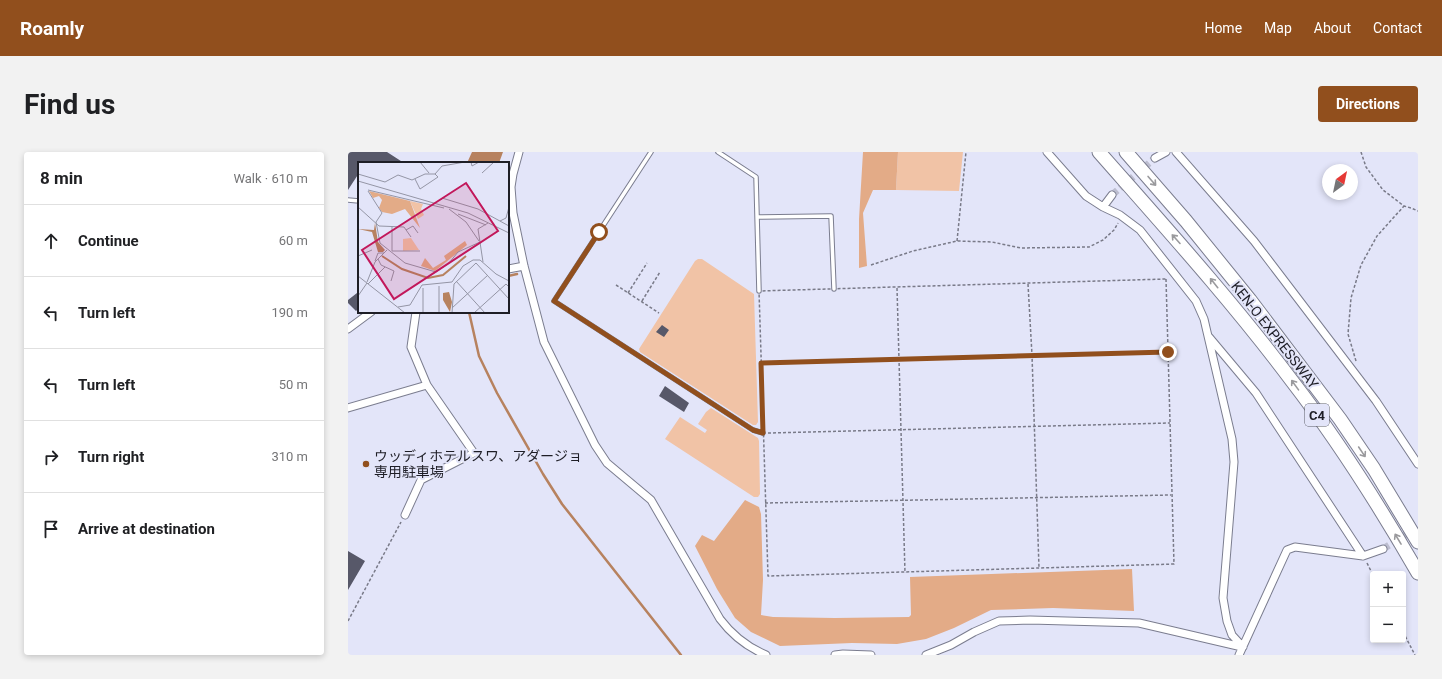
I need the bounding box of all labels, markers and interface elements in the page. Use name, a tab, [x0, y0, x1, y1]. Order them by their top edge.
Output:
text: Roamly	[20, 17, 84, 40]
text: Home	[1204, 20, 1242, 36]
text: Map	[1264, 20, 1292, 36]
text: About	[1314, 20, 1351, 36]
text: Contact	[1373, 20, 1422, 36]
button: Directions	[1318, 86, 1418, 122]
text: Find us	[24, 88, 115, 121]
inset map	[358, 162, 509, 313]
north arrow	[1322, 164, 1358, 200]
text: 8 min	[40, 168, 83, 188]
text: Walk · 610 m	[233, 171, 308, 186]
one-way arrow	[1147, 176, 1156, 187]
route start	[590, 223, 608, 241]
icon: ahead	[40, 230, 62, 252]
text: Continue	[78, 232, 139, 250]
text: 60 m	[279, 233, 308, 248]
one-way arrow	[1171, 233, 1180, 244]
one-way arrow	[1210, 278, 1219, 289]
street label: KEN-O EXPRESSWAY	[1228, 278, 1322, 392]
icon: left	[40, 302, 62, 324]
text: Turn left	[78, 304, 135, 322]
text: 190 m	[271, 305, 308, 320]
route end	[1159, 343, 1177, 361]
icon: left	[40, 374, 62, 396]
text: Turn left	[78, 376, 135, 394]
text: 50 m	[279, 377, 308, 392]
one-way arrow	[1291, 379, 1299, 390]
road number: C4	[1305, 404, 1329, 426]
icon: right	[40, 446, 62, 468]
one-way arrow	[1358, 446, 1366, 457]
text: Turn right	[78, 448, 144, 466]
place label: ウッディホテルスワ、アダージョ 専用駐車場	[374, 448, 582, 480]
text: 310 m	[271, 449, 308, 464]
marker: ウッディホテルスワ、アダージョ 専用駐車場	[361, 459, 371, 469]
icon: arrive	[40, 518, 62, 540]
text: Arrive at destination	[78, 520, 215, 538]
one-way arrow	[1394, 533, 1402, 545]
map controls	[1370, 571, 1406, 643]
button: +	[1370, 571, 1406, 607]
button: −	[1370, 607, 1406, 643]

